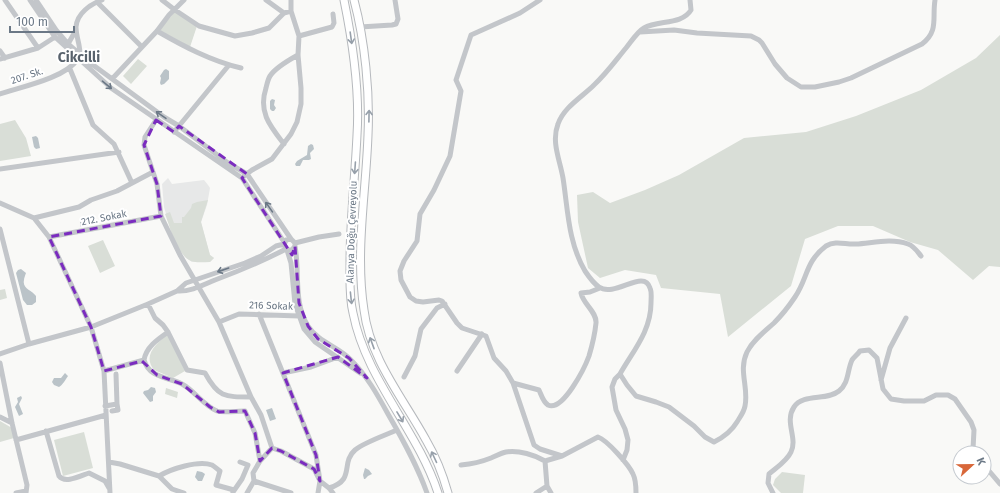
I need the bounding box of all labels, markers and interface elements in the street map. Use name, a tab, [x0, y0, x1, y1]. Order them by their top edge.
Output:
scale bar	[10, 8, 74, 34]
text: 100 m	[16, 15, 48, 29]
one-way arrow	[347, 31, 355, 44]
district label: Cikcilli	[58, 49, 100, 66]
street label: 207. Sk.	[10, 65, 44, 87]
one-way arrow	[102, 81, 113, 90]
one-way arrow	[365, 110, 373, 123]
one-way arrow	[156, 111, 167, 119]
one-way arrow	[351, 161, 358, 174]
street label: Alanya Doğu Çevreyolu	[344, 180, 360, 284]
one-way arrow	[265, 202, 273, 213]
street label: 212. Sokak	[80, 208, 129, 228]
one-way arrow	[216, 267, 229, 274]
one-way arrow	[347, 291, 354, 304]
street label: 216 Sokak	[249, 299, 294, 313]
one-way arrow	[367, 337, 375, 349]
one-way arrow	[396, 411, 404, 422]
north arrow	[952, 445, 992, 485]
one-way arrow	[430, 451, 438, 463]
text: K	[973, 456, 989, 468]

